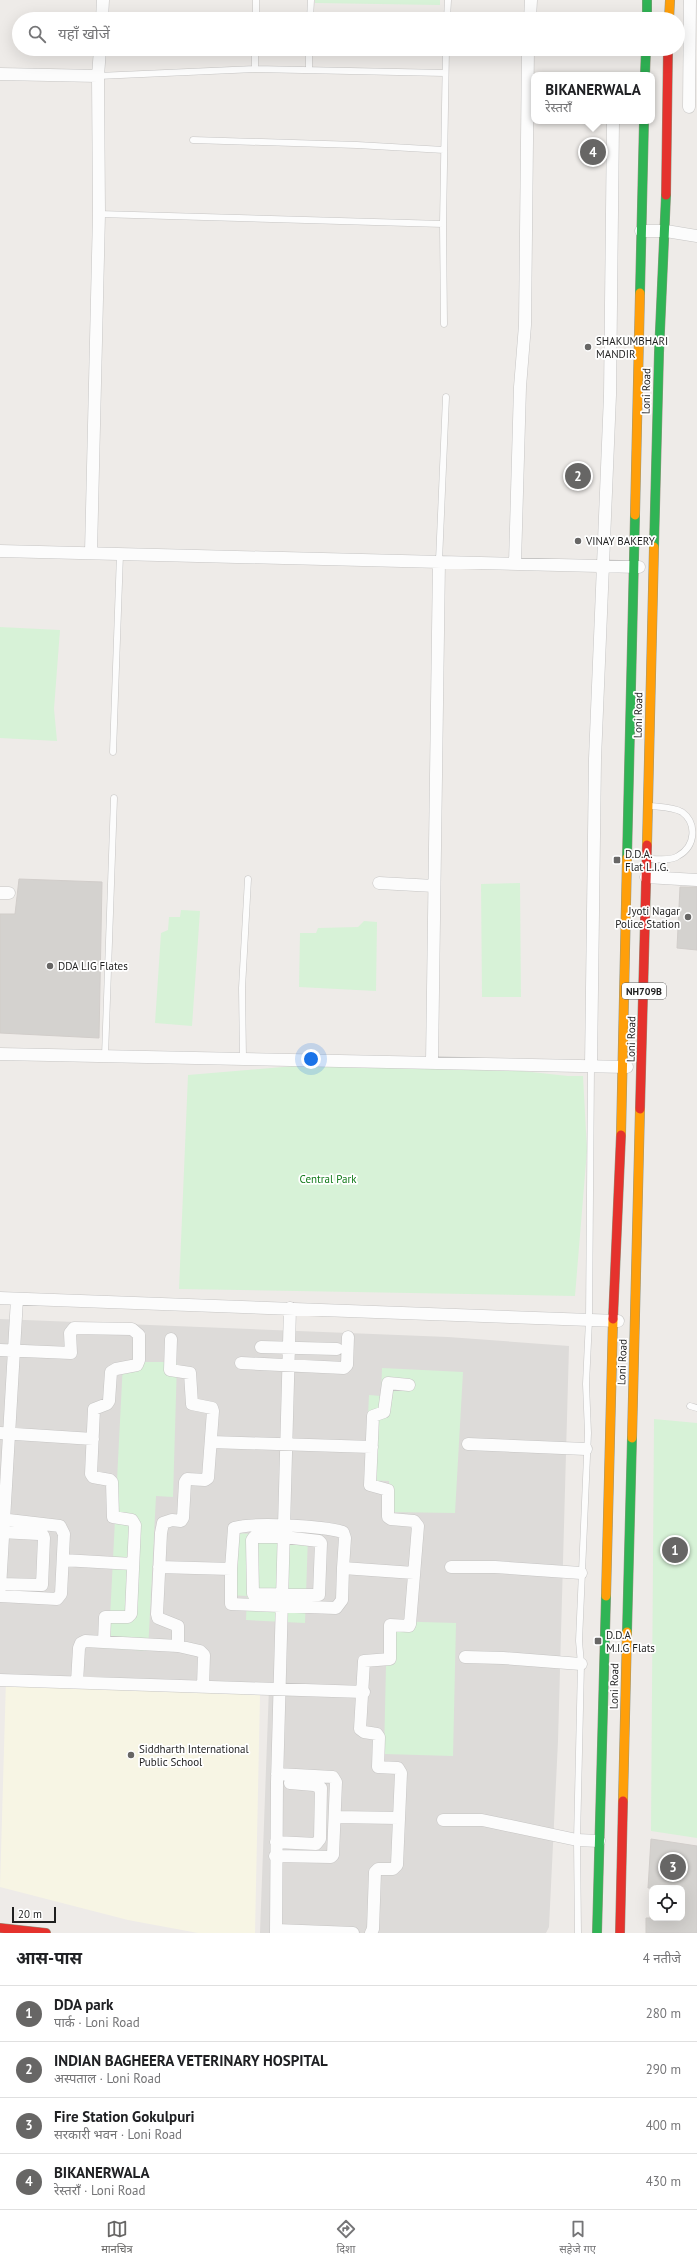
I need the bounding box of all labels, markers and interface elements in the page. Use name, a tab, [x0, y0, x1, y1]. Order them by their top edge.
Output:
search box	[12, 12, 685, 56]
icon: search	[26, 23, 48, 45]
text: यहाँ खोजें	[58, 24, 110, 43]
popup	[531, 72, 655, 124]
text: BIKANERWALA	[545, 80, 641, 99]
text: रेस्तराँ	[545, 99, 572, 116]
pin: 4	[580, 137, 606, 167]
place label: SHAKUMBHARI MANDIR	[596, 334, 668, 361]
marker: SHAKUMBHARI MANDIR	[583, 342, 593, 352]
street label: Loni Road	[639, 368, 653, 414]
pin: 2	[565, 461, 591, 491]
place label: VINAY BAKERY	[585, 534, 656, 548]
marker: VINAY BAKERY	[573, 536, 583, 546]
street label: Loni Road	[631, 692, 645, 738]
place label: D.D.A. Flat L.I.G.	[625, 847, 669, 874]
marker: D.D.A. Flat L.I.G.	[612, 855, 622, 865]
place label: Jyoti Nagar Police Station	[615, 904, 680, 931]
marker: Jyoti Nagar Police Station	[683, 912, 693, 922]
place label: DDA LIG Flates	[58, 959, 128, 973]
marker: DDA LIG Flates	[45, 961, 55, 971]
road number: NH709B	[622, 983, 666, 999]
street label: Loni Road	[624, 1016, 638, 1062]
your location	[301, 1049, 321, 1069]
park label: Central Park	[300, 1172, 357, 1186]
street label: Loni Road	[614, 1339, 630, 1385]
pin: 1	[662, 1535, 688, 1565]
place label: D.D.A M.I.G Flats	[606, 1628, 655, 1655]
marker: D.D.A M.I.G Flats	[593, 1636, 603, 1646]
street label: Loni Road	[607, 1663, 621, 1709]
place label: Siddharth International Public School	[139, 1742, 250, 1769]
marker: Siddharth International Public School	[126, 1750, 136, 1760]
pin: 3	[660, 1852, 686, 1882]
map controls	[649, 1885, 685, 1921]
button: locate	[649, 1885, 685, 1921]
scale bar	[12, 1905, 56, 1924]
text: 20 m	[18, 1907, 42, 1921]
text: आस-पास	[16, 1947, 82, 1969]
text: 4 नतीजे	[643, 1950, 681, 1967]
text: DDA park	[54, 1995, 113, 2014]
text: 1	[25, 2005, 33, 2022]
text: 280 m	[646, 2005, 681, 2022]
text: पार्क · Loni Road	[54, 2014, 140, 2031]
text: INDIAN BAGHEERA VETERINARY HOSPITAL	[54, 2051, 328, 2070]
text: 2	[25, 2061, 33, 2078]
text: 290 m	[646, 2061, 681, 2078]
text: अस्पताल · Loni Road	[54, 2070, 161, 2087]
text: Fire Station Gokulpuri	[54, 2107, 195, 2126]
text: 3	[25, 2117, 33, 2134]
text: 400 m	[646, 2117, 681, 2134]
text: सरकारी भवन · Loni Road	[54, 2126, 182, 2143]
text: BIKANERWALA	[54, 2163, 150, 2182]
text: 4	[25, 2173, 33, 2190]
text: 430 m	[646, 2173, 681, 2190]
text: रेस्तराँ · Loni Road	[54, 2182, 145, 2199]
tab: मानचित्र	[101, 2218, 133, 2257]
tab: दिशा	[335, 2218, 357, 2257]
tab: सहेजे गए	[559, 2218, 596, 2257]

